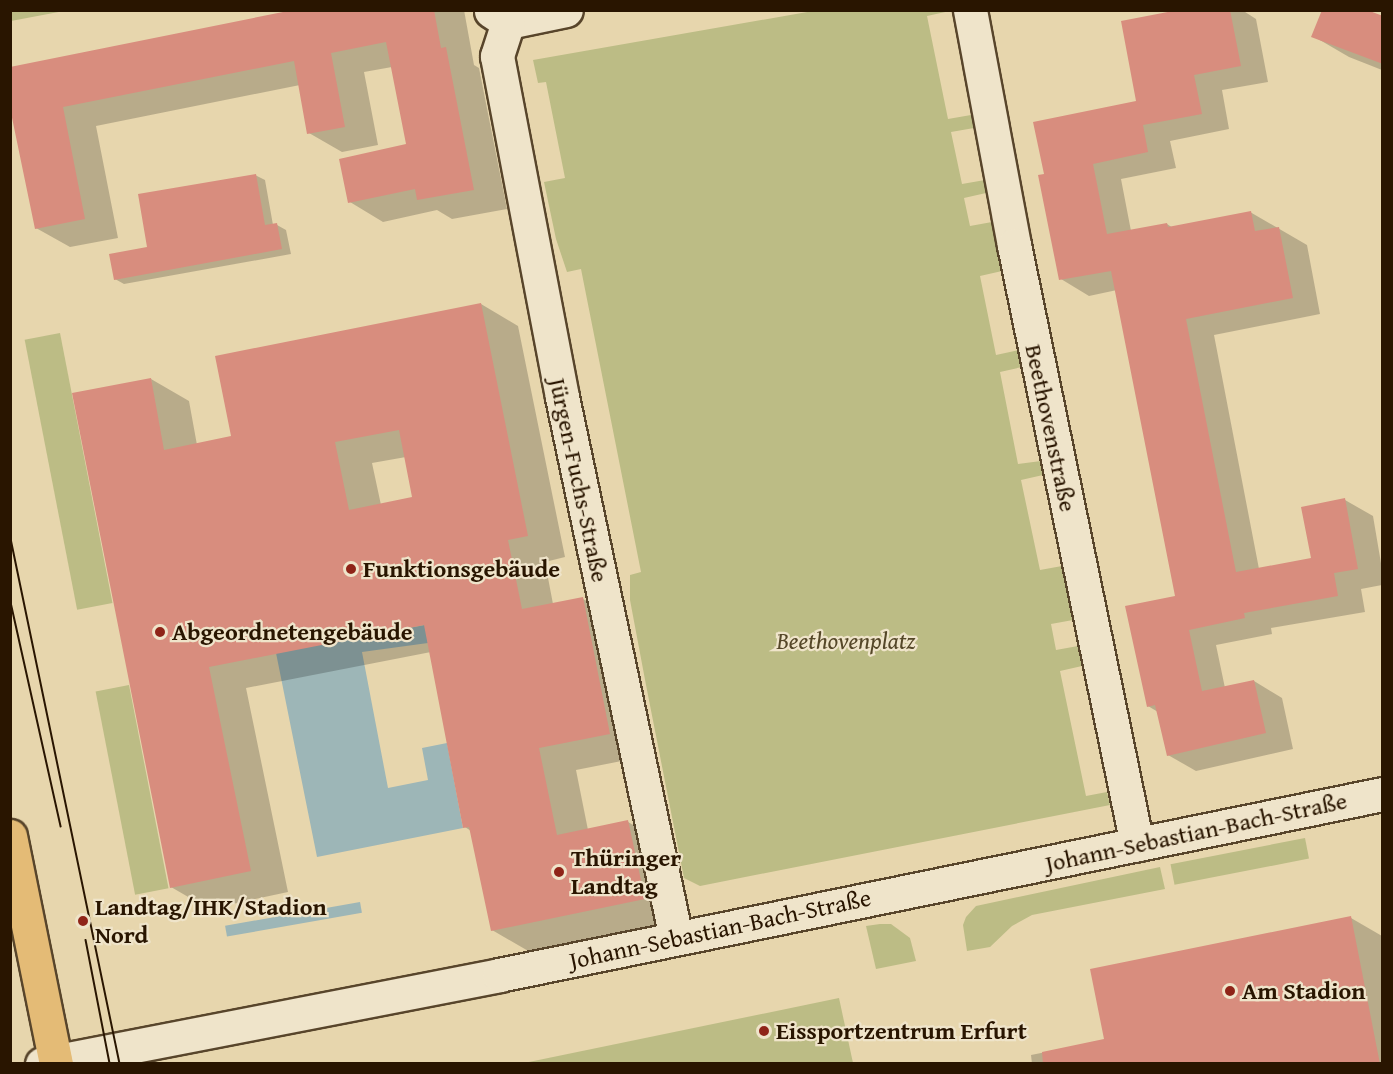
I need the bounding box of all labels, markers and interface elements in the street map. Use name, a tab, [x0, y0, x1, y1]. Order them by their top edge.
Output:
street label: Beethovenstraße	[1019, 342, 1083, 514]
street label: Jürgen-Fuchs-Straße	[543, 375, 615, 585]
place label: Funktionsgebäude	[363, 555, 560, 583]
marker: Funktionsgebäude	[344, 562, 358, 576]
place label: Abgeordnetengebäude	[172, 618, 412, 646]
marker: Abgeordnetengebäude	[153, 625, 167, 639]
park label: Beethovenplatz	[777, 627, 915, 655]
street label: Johann-Sebastian-Bach-Straße	[1042, 786, 1350, 878]
place label: Thüringer Landtag	[571, 844, 681, 900]
marker: Thüringer Landtag	[552, 865, 566, 879]
street label: Johann-Sebastian-Bach-Straße	[566, 883, 874, 975]
place label: Landtag/IHK/Stadion Nord	[95, 893, 327, 949]
marker: Landtag/IHK/Stadion Nord	[76, 914, 90, 928]
place label: Am Stadion	[1242, 977, 1365, 1005]
marker: Am Stadion	[1223, 984, 1237, 998]
place label: Eissportzentrum Erfurt	[776, 1017, 1027, 1045]
marker: Eissportzentrum Erfurt	[757, 1024, 771, 1038]

